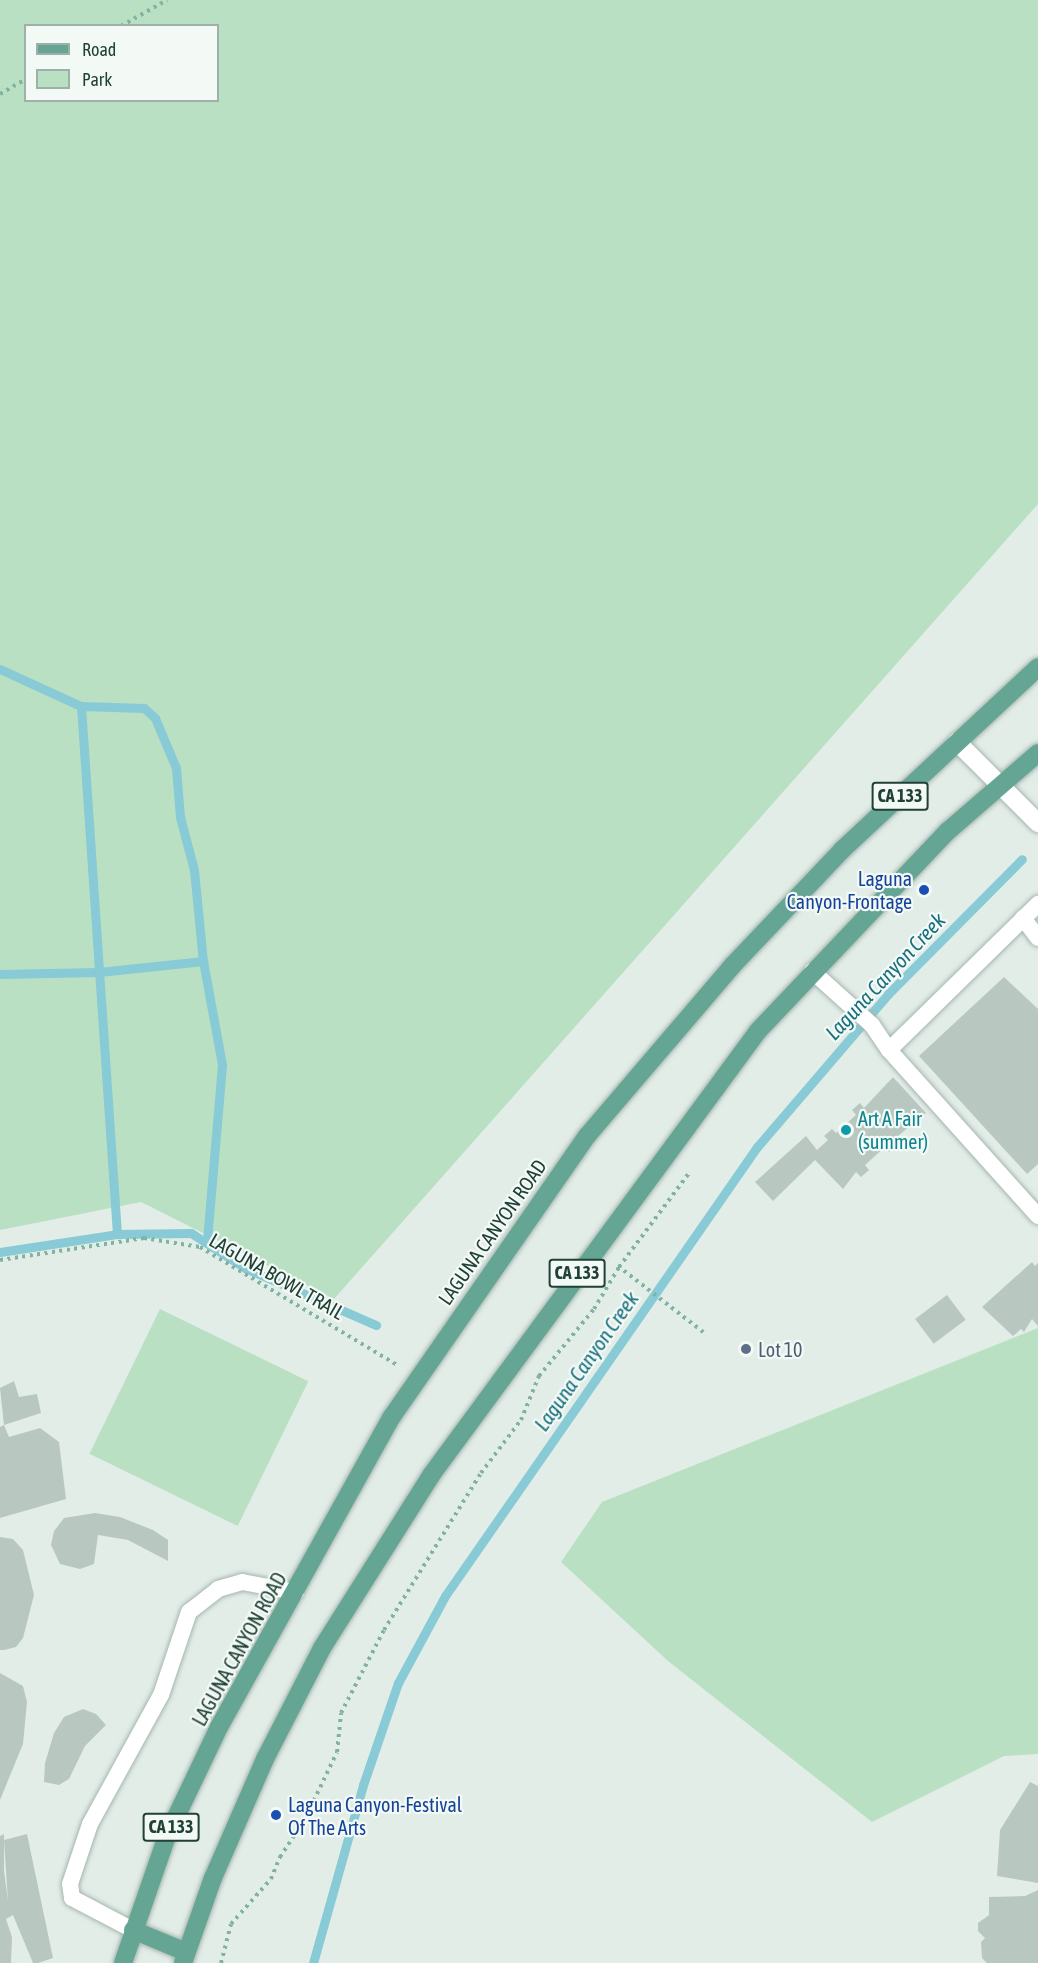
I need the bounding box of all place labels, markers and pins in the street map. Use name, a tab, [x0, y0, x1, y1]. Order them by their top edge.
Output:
place label: Laguna Canyon-Frontage	[787, 867, 912, 914]
marker: Laguna Canyon-Frontage	[917, 883, 931, 897]
place label: Art A Fair (summer)	[858, 1106, 928, 1153]
marker: Art A Fair (summer)	[839, 1123, 853, 1137]
place label: Lot 10	[758, 1337, 802, 1361]
marker: Lot 10	[739, 1342, 753, 1356]
place label: Laguna Canyon-Festival Of The Arts	[288, 1792, 462, 1839]
marker: Laguna Canyon-Festival Of The Arts	[269, 1808, 283, 1822]

